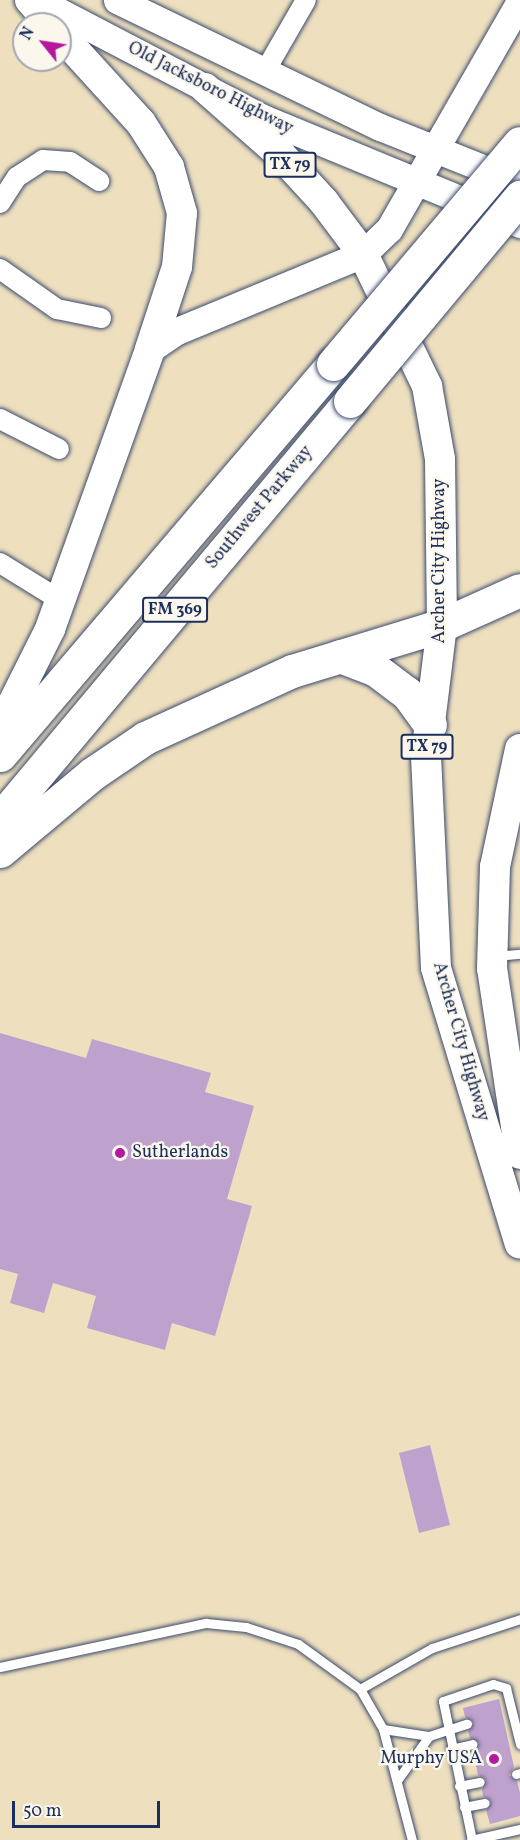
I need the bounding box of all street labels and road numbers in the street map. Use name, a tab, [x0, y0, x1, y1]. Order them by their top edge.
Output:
street label: Old Jacksboro Highway	[124, 38, 296, 140]
road number: TX 79	[263, 152, 317, 178]
street label: Southwest Parkway	[202, 442, 318, 574]
street label: Archer City Highway	[429, 478, 451, 644]
road number: FM 369	[142, 597, 208, 623]
road number: TX 79	[400, 734, 454, 760]
street label: Archer City Highway	[427, 960, 493, 1124]

